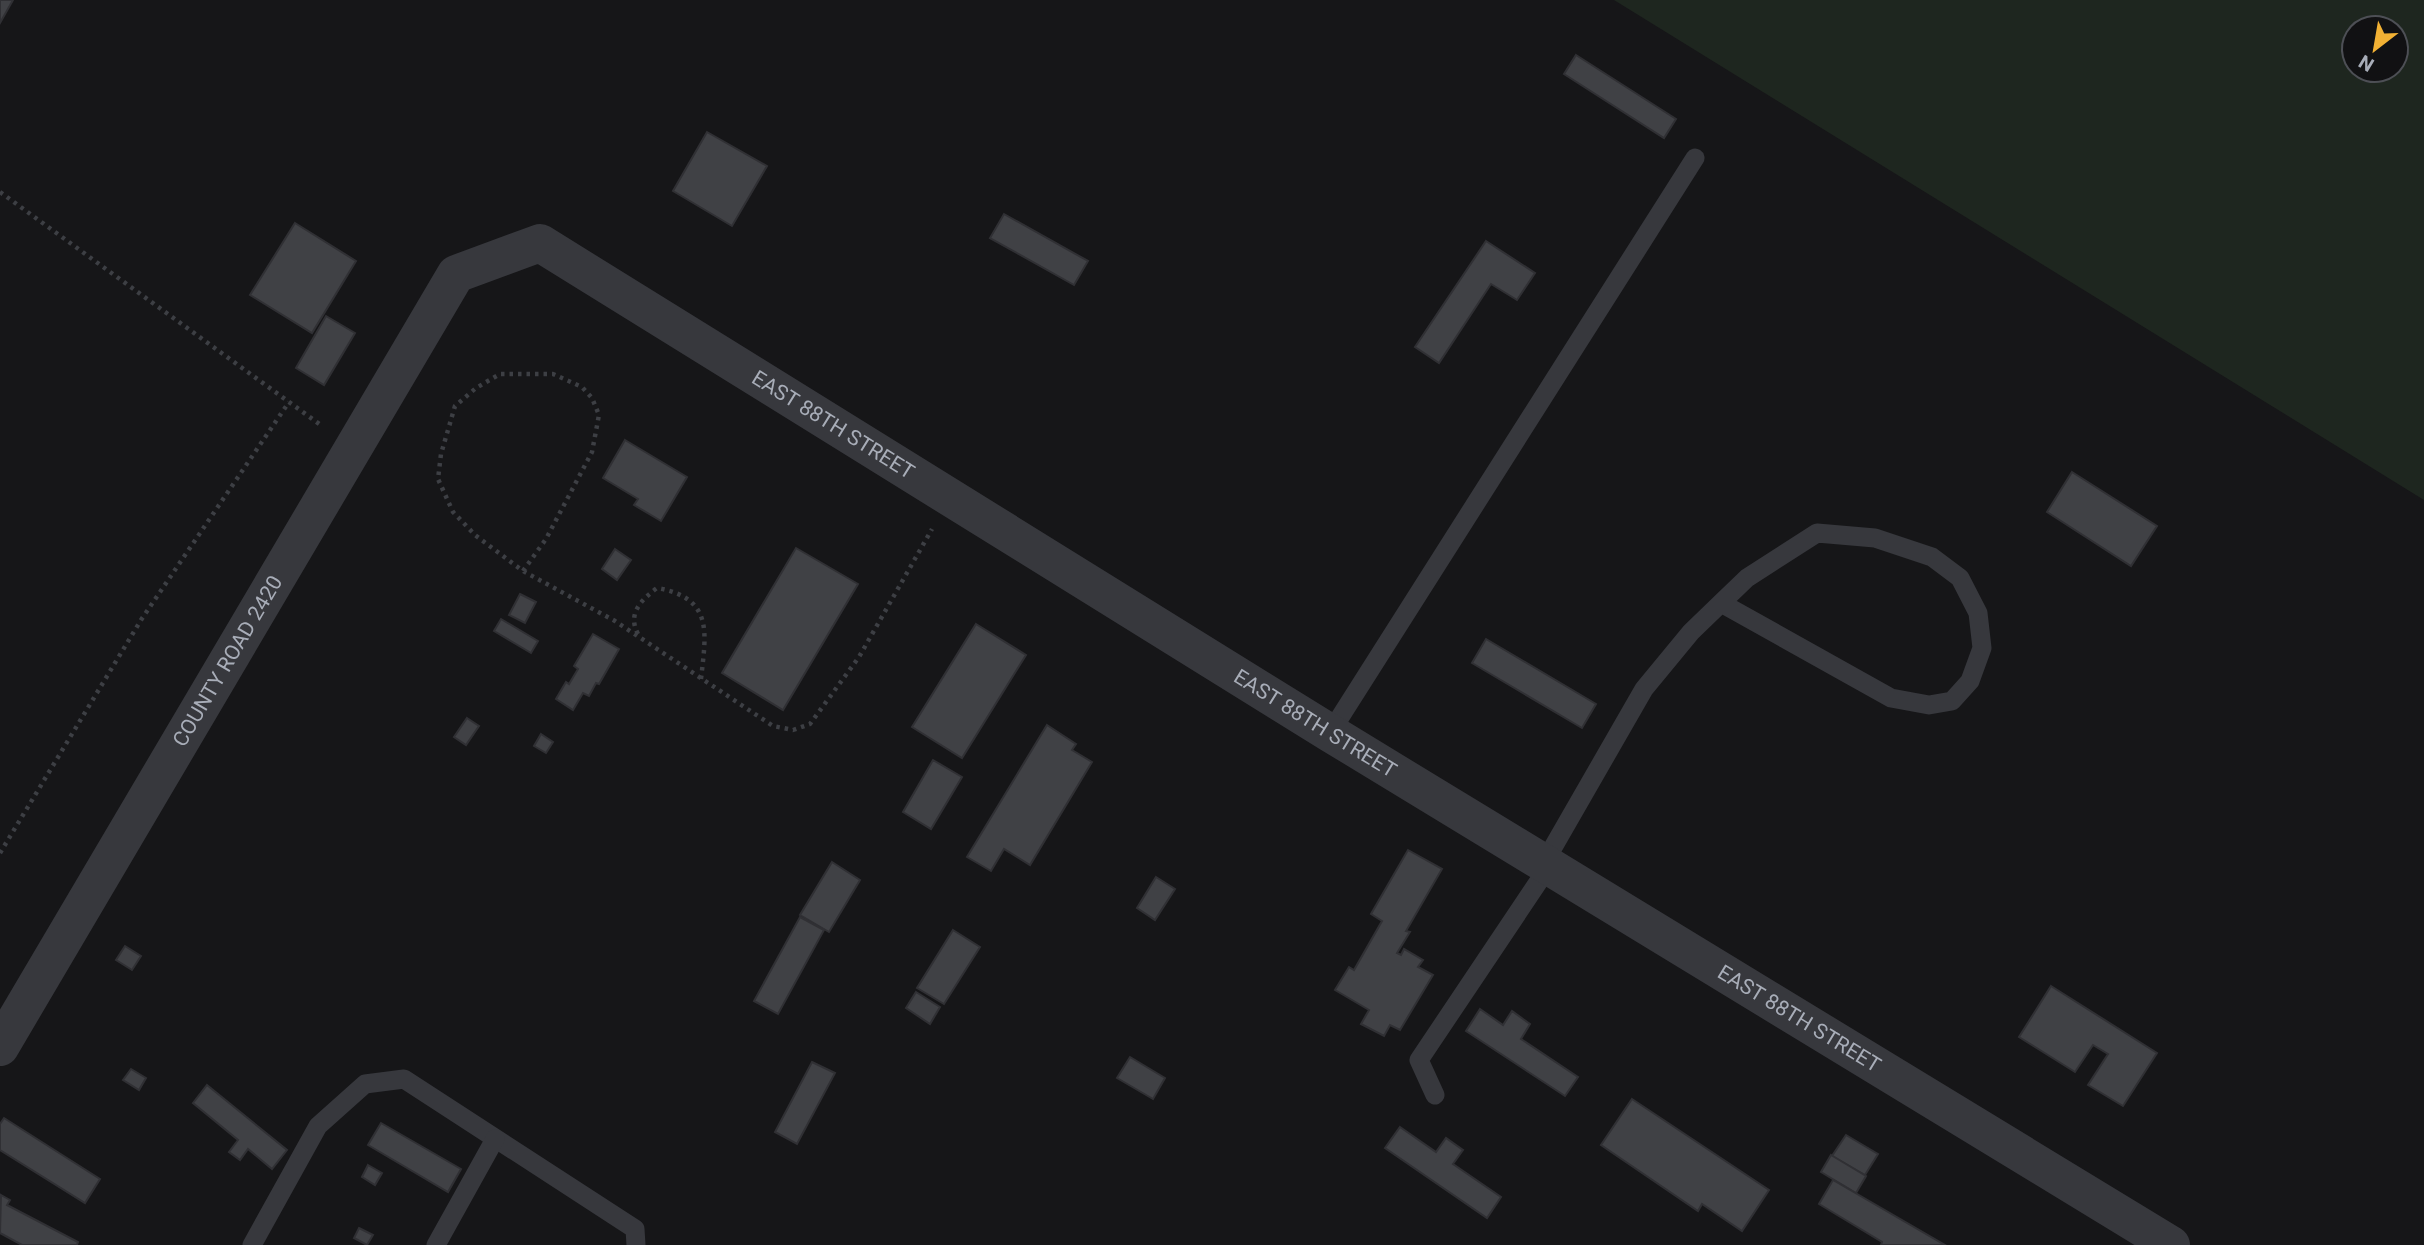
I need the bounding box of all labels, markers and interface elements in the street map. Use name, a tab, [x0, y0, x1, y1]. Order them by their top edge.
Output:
north arrow	[2340, 14, 2410, 84]
text: N	[2355, 50, 2378, 76]
street label: EAST 88TH STREET	[748, 366, 919, 484]
street label: COUNTY ROAD 2420	[168, 571, 287, 751]
street label: EAST 88TH STREET	[1229, 664, 1401, 783]
street label: EAST 88TH STREET	[1713, 960, 1885, 1078]

